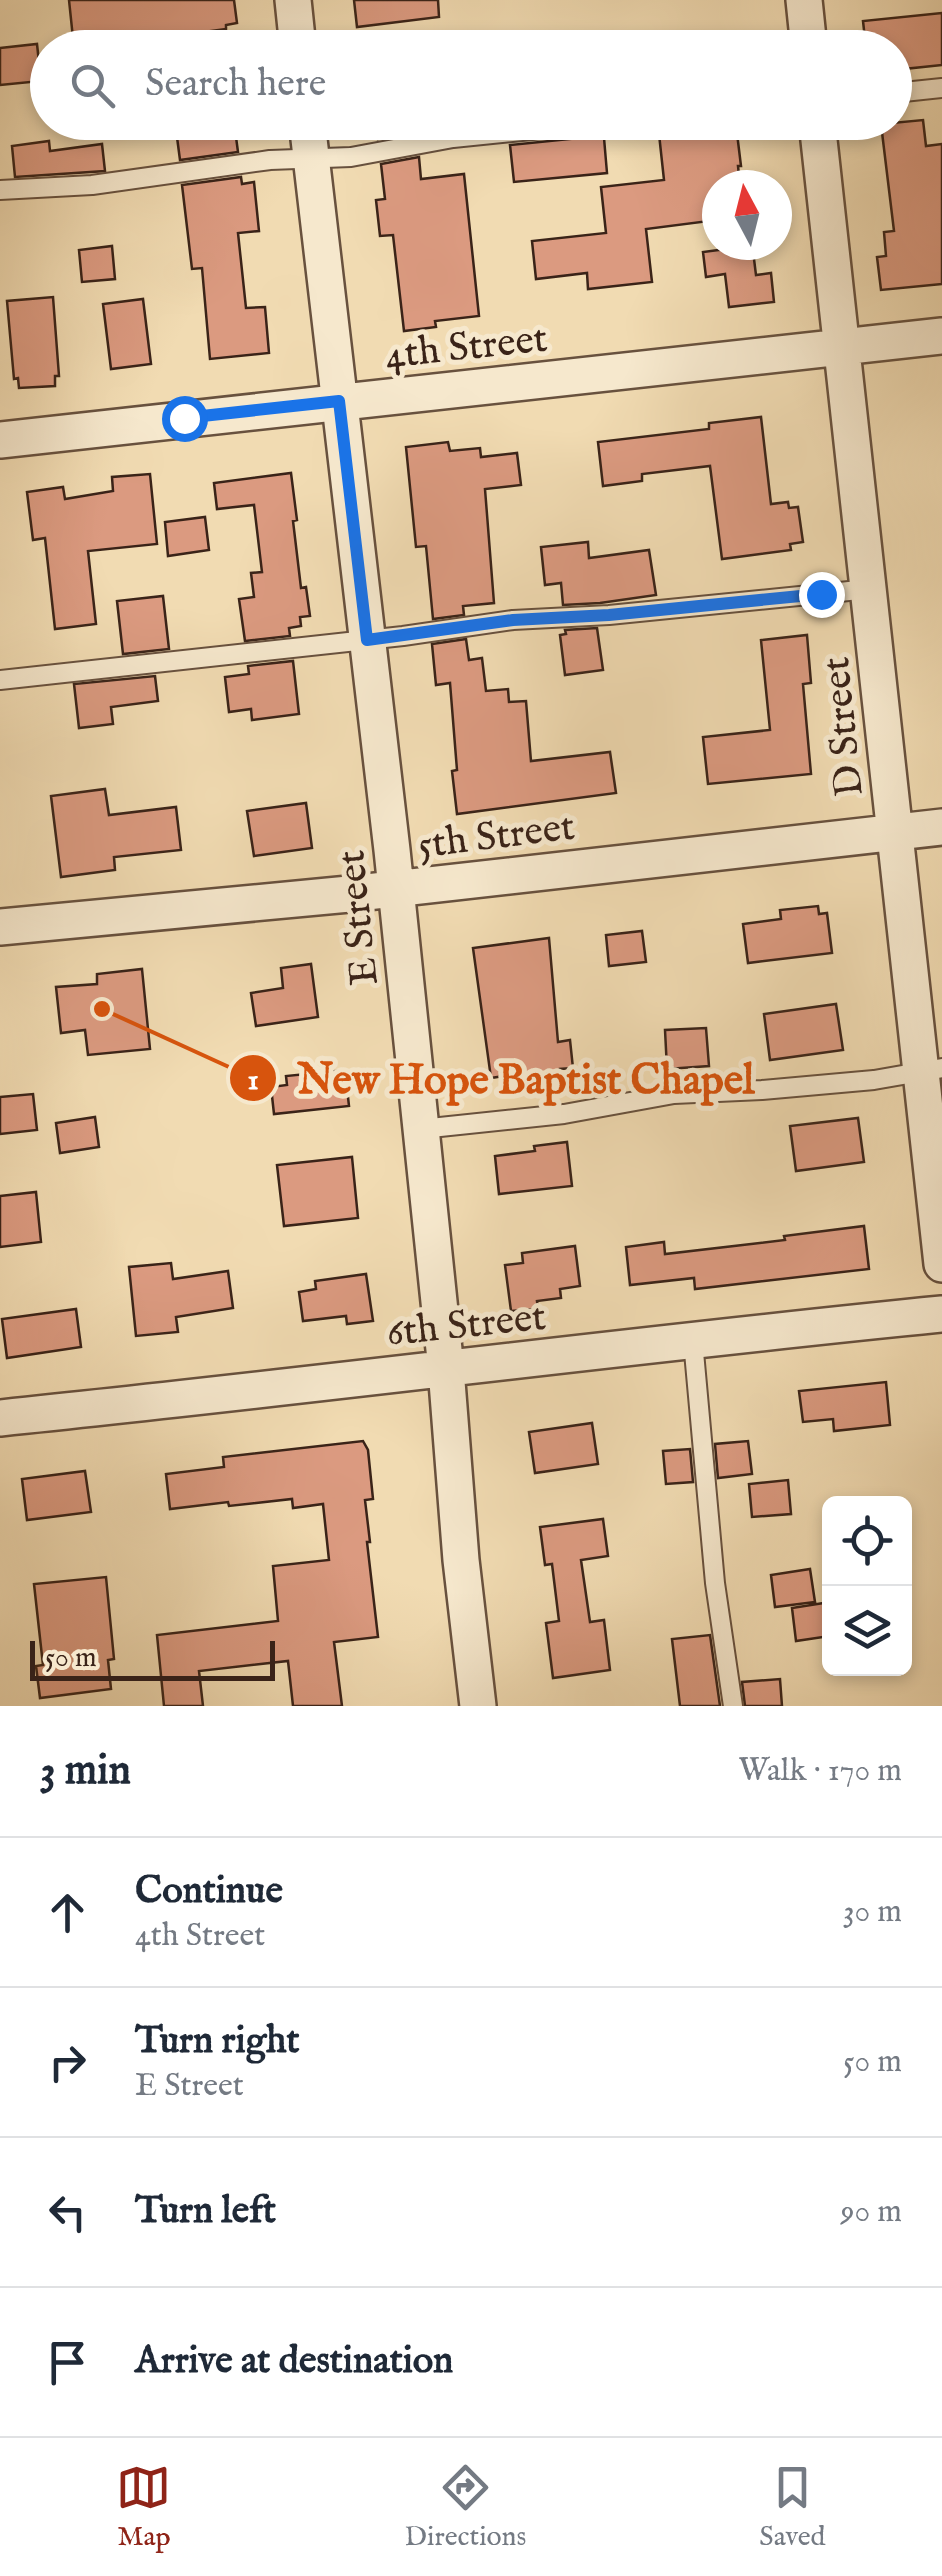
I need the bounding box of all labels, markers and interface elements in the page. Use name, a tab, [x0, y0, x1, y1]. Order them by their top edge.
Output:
search box	[30, 30, 912, 140]
icon: search	[65, 58, 120, 113]
text: Search here	[145, 61, 326, 109]
north arrow	[702, 170, 792, 260]
street label: 4th Street	[383, 315, 550, 382]
route start	[162, 396, 208, 442]
route end	[799, 572, 845, 618]
street label: D Street	[812, 654, 877, 799]
street label: 5th Street	[415, 803, 578, 872]
street label: E Street	[327, 847, 392, 988]
callout: New Hope Baptist Chapel	[228, 1042, 775, 1114]
text: New Hope Baptist Chapel	[296, 1055, 756, 1108]
text: 1	[247, 1062, 259, 1100]
street label: 6th Street	[384, 1293, 549, 1360]
map controls	[822, 1496, 912, 1676]
button: locate	[822, 1496, 912, 1586]
button: layers	[822, 1586, 912, 1676]
scale bar	[30, 1636, 275, 1681]
text: 50 m	[45, 1641, 97, 1676]
text: 3 min	[40, 1745, 131, 1798]
text: Walk · 170 m	[738, 1751, 902, 1792]
text: Continue	[135, 1868, 283, 1916]
icon: ahead	[40, 1885, 95, 1940]
text: 30 m	[843, 1892, 902, 1933]
text: 4th Street	[135, 1916, 265, 1957]
text: Turn right	[135, 2018, 299, 2066]
icon: right	[40, 2035, 95, 2090]
text: 50 m	[843, 2042, 902, 2083]
text: E Street	[135, 2066, 244, 2107]
icon: left	[40, 2185, 95, 2240]
text: Turn left	[135, 2188, 276, 2236]
text: 90 m	[841, 2192, 902, 2233]
icon: arrive	[40, 2335, 95, 2390]
text: Arrive at destination	[135, 2338, 453, 2386]
tab: Map	[116, 2460, 171, 2555]
tab: Directions	[404, 2460, 526, 2555]
tab: Saved	[759, 2460, 826, 2555]

